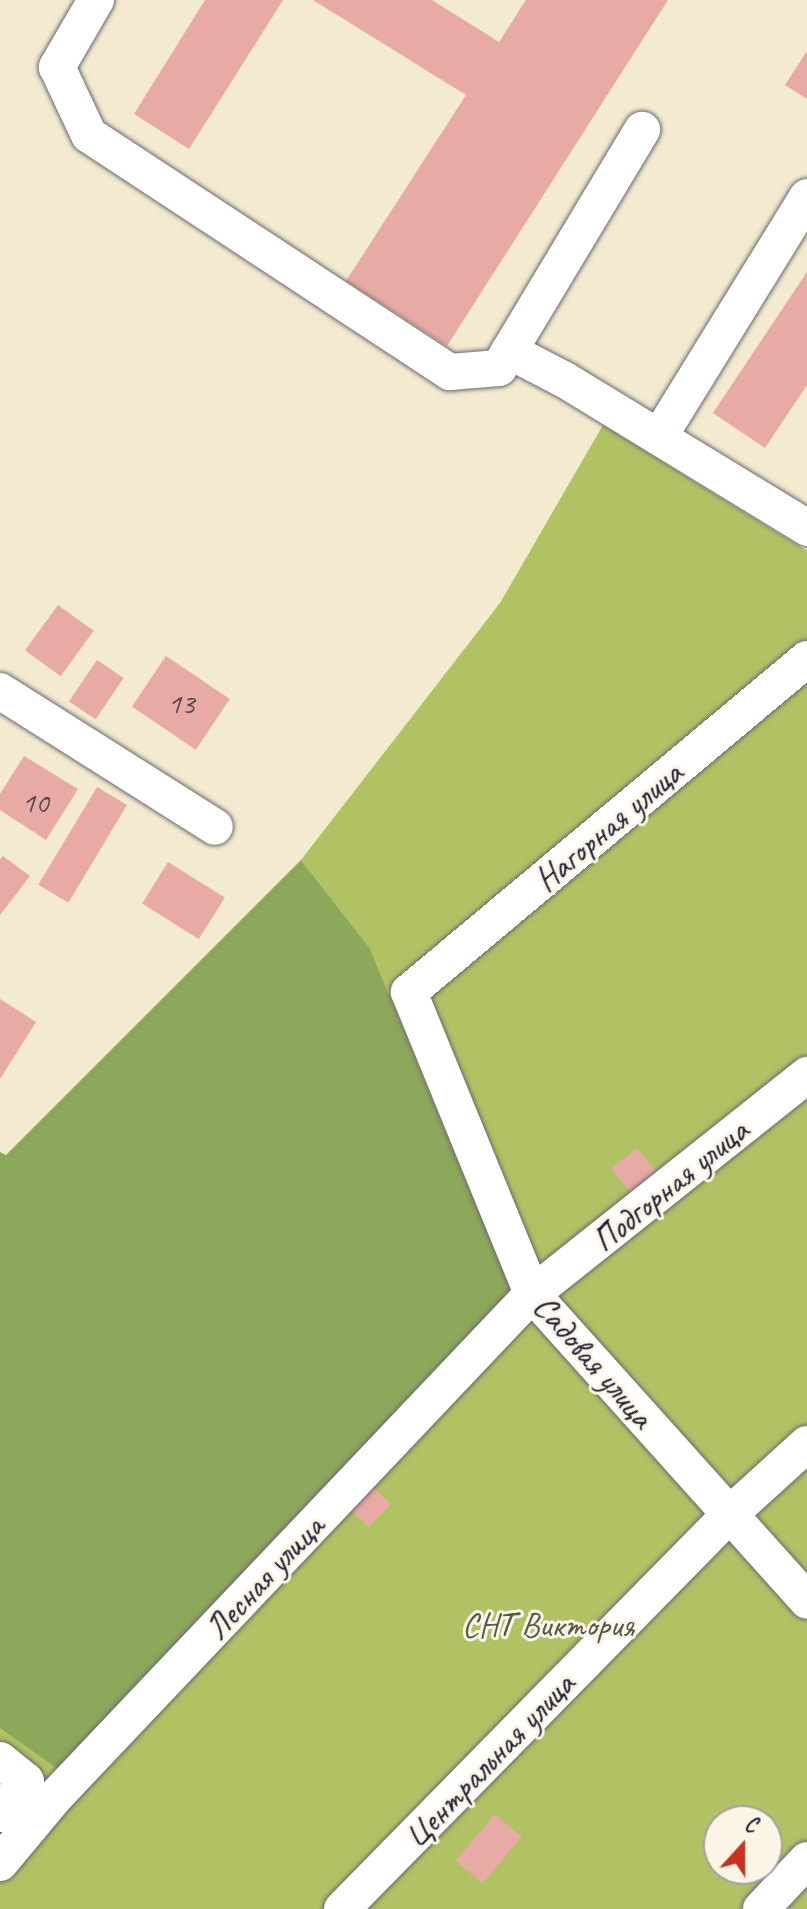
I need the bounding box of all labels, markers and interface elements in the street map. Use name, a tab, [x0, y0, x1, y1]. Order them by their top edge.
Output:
house number: 13	[168, 685, 194, 721]
street label: Нагорная улица	[525, 752, 691, 900]
house number: 10	[22, 784, 48, 820]
street label: Подгорная улица	[583, 1109, 757, 1261]
street label: Садовая улица	[525, 1285, 663, 1437]
street label: Лесная улица	[196, 1506, 332, 1648]
park label: СНТ Виктория	[462, 1605, 634, 1645]
street label: Центральная улица	[395, 1663, 583, 1857]
north arrow	[703, 1805, 783, 1885]
text: С	[741, 1809, 761, 1839]

